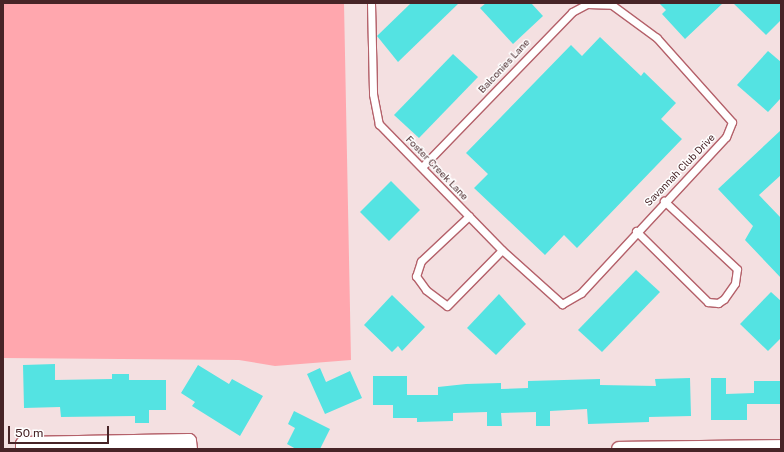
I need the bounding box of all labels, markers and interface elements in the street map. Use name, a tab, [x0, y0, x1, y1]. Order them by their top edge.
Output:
street label: Balconies Lane	[476, 36, 532, 96]
street label: Savannah Club Drive	[642, 131, 718, 209]
street label: Foster Creek Lane	[403, 133, 471, 203]
scale bar	[10, 418, 111, 444]
text: 50 m	[15, 426, 43, 440]

